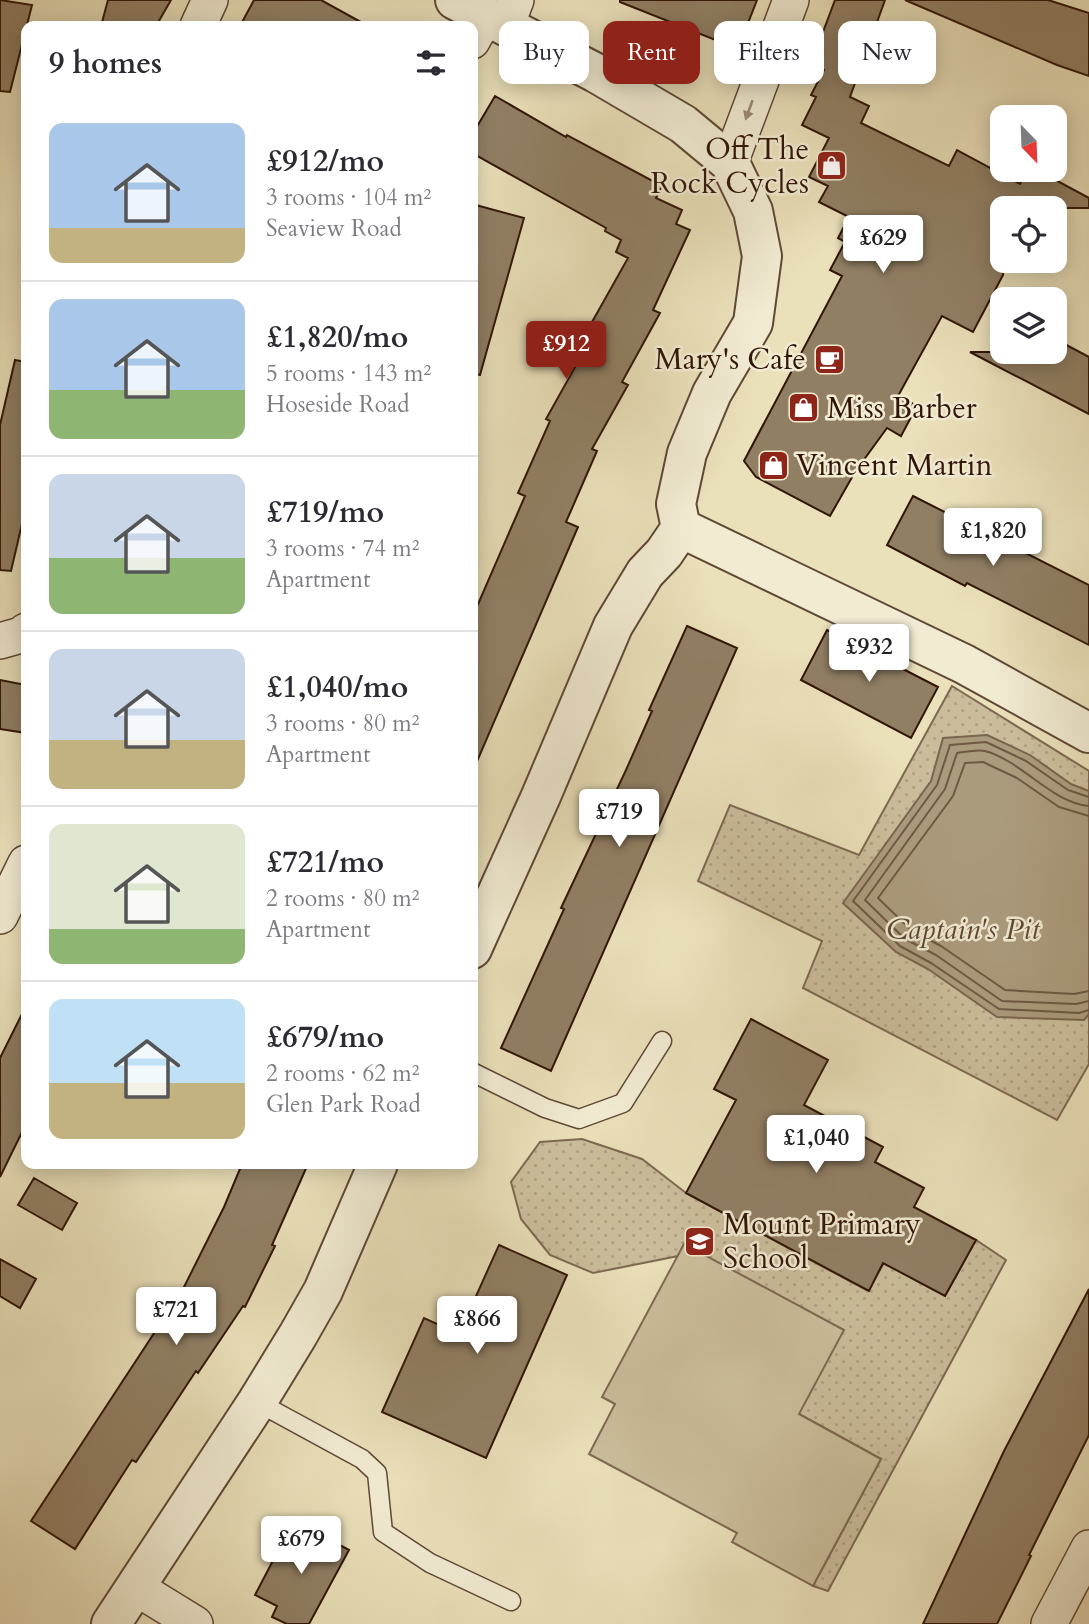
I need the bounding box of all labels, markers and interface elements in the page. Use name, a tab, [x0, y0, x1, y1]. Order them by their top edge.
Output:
chip: Buy	[499, 21, 589, 84]
chip: Rent	[603, 21, 700, 84]
chip: Filters	[714, 21, 824, 84]
chip: New	[838, 21, 936, 84]
text: 9 homes	[49, 43, 162, 84]
icon: filters	[412, 44, 450, 82]
one-way arrow	[744, 99, 755, 120]
north arrow	[990, 105, 1068, 182]
map controls	[990, 105, 1067, 364]
place label: Off The Rock Cycles	[650, 129, 809, 204]
text: £912/mo	[266, 141, 384, 182]
shop icon: Off The Rock Cycles	[815, 149, 849, 183]
icon: home	[105, 151, 189, 235]
text: 3 rooms · 104 m²	[266, 182, 431, 213]
button: locate	[990, 196, 1067, 273]
text: Seaview Road	[266, 213, 402, 244]
pin: £629	[842, 216, 924, 275]
text: £629	[859, 222, 907, 253]
button: layers	[990, 287, 1067, 364]
text: £1,820/mo	[266, 317, 408, 358]
pin: £912	[525, 322, 607, 381]
icon: home	[105, 327, 189, 411]
text: £912	[542, 328, 590, 359]
place label: Mary's Cafe	[654, 339, 806, 380]
cafe icon: Mary's Cafe	[812, 342, 846, 376]
text: 5 rooms · 143 m²	[266, 358, 431, 389]
place label: Miss Barber	[827, 388, 977, 429]
text: Hoseside Road	[266, 389, 409, 420]
shop icon: Miss Barber	[787, 391, 821, 425]
place label: Vincent Martin	[796, 445, 993, 486]
shop icon: Vincent Martin	[756, 448, 790, 482]
text: £719/mo	[266, 492, 384, 533]
icon: home	[105, 502, 189, 586]
pin: £1,820	[936, 508, 1050, 568]
text: £1,820	[960, 515, 1026, 546]
text: 3 rooms · 74 m²	[266, 533, 419, 564]
text: Apartment	[266, 564, 370, 595]
pin: £932	[828, 624, 910, 684]
text: £932	[845, 631, 893, 662]
text: £1,040/mo	[266, 667, 408, 708]
icon: home	[105, 677, 189, 761]
text: 3 rooms · 80 m²	[266, 708, 419, 739]
text: Apartment	[266, 739, 370, 770]
pin: £719	[578, 790, 660, 849]
text: £719	[595, 796, 643, 827]
text: £721/mo	[266, 842, 384, 883]
icon: home	[105, 852, 189, 936]
text: 2 rooms · 80 m²	[266, 883, 419, 914]
park label: Captain's Pit	[886, 909, 1041, 950]
text: Apartment	[266, 914, 370, 945]
text: £679/mo	[266, 1017, 384, 1058]
icon: home	[105, 1027, 189, 1111]
text: 2 rooms · 62 m²	[266, 1058, 419, 1089]
text: Glen Park Road	[266, 1089, 421, 1120]
pin: £1,040	[759, 1116, 873, 1175]
text: £1,040	[783, 1122, 849, 1153]
place label: Mount Primary School	[723, 1204, 921, 1279]
school or university icon: Mount Primary School	[683, 1224, 717, 1258]
pin: £721	[135, 1288, 217, 1347]
text: £721	[152, 1294, 200, 1325]
pin: £866	[436, 1296, 518, 1356]
text: £866	[453, 1303, 501, 1334]
pin: £679	[260, 1516, 342, 1576]
text: £679	[277, 1523, 325, 1554]

